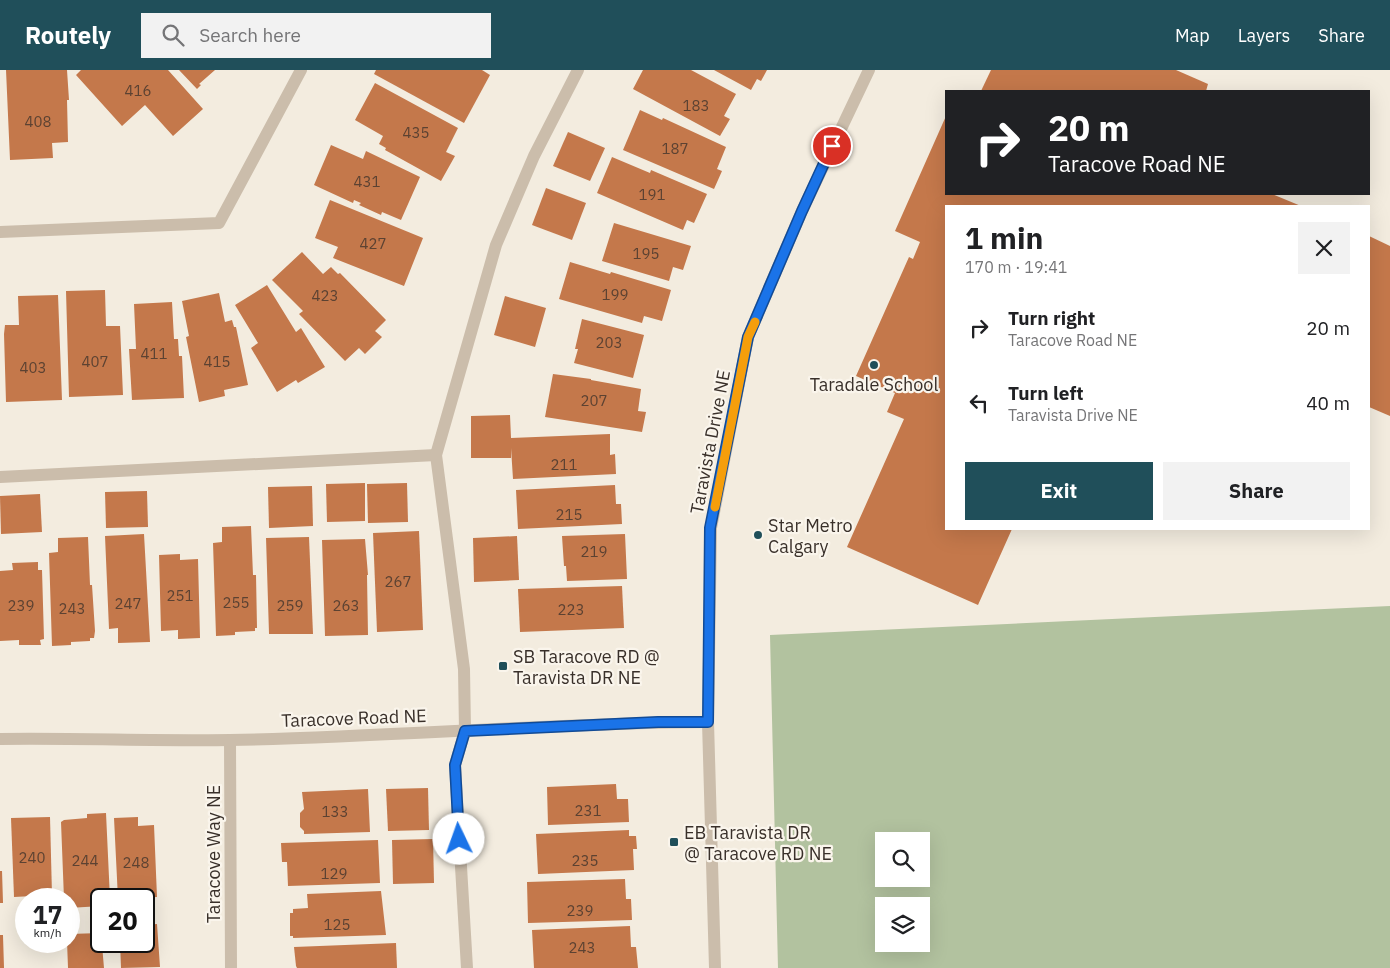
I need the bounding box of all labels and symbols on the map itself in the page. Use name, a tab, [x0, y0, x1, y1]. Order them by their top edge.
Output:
house number: 416	[124, 81, 152, 100]
house number: 183	[682, 96, 710, 115]
house number: 408	[24, 112, 52, 131]
house number: 435	[402, 123, 430, 142]
pin	[811, 125, 853, 167]
house number: 187	[661, 139, 689, 158]
house number: 431	[353, 172, 381, 191]
house number: 191	[638, 185, 666, 204]
house number: 427	[359, 234, 387, 253]
house number: 195	[632, 244, 660, 263]
house number: 199	[601, 285, 629, 304]
house number: 423	[311, 286, 339, 305]
house number: 203	[595, 333, 623, 352]
house number: 411	[140, 344, 168, 363]
house number: 407	[81, 352, 109, 371]
house number: 415	[203, 352, 231, 371]
house number: 403	[19, 358, 47, 377]
marker: Taradale School	[868, 359, 880, 371]
street label: Taravista Drive NE	[685, 368, 735, 516]
place label: Taradale School	[810, 373, 938, 396]
house number: 207	[580, 391, 608, 410]
house number: 211	[550, 455, 578, 474]
house number: 215	[555, 505, 583, 524]
place label: Star Metro Calgary	[768, 514, 853, 558]
marker: Star Metro Calgary	[752, 529, 764, 541]
house number: 219	[580, 542, 608, 561]
house number: 267	[384, 572, 412, 591]
house number: 251	[166, 586, 194, 605]
house number: 255	[222, 593, 250, 612]
house number: 247	[114, 594, 142, 613]
house number: 239	[7, 596, 35, 615]
house number: 259	[276, 596, 304, 615]
house number: 263	[332, 596, 360, 615]
house number: 243	[58, 599, 86, 618]
house number: 223	[557, 600, 585, 619]
place label: SB Taracove RD @ Taravista DR NE	[513, 645, 660, 689]
marker: SB Taracove RD @ Taravista DR NE	[497, 660, 509, 672]
street label: Taracove Road NE	[281, 704, 427, 732]
street label: Taracove Way NE	[202, 785, 225, 923]
house number: 231	[574, 801, 602, 820]
house number: 133	[321, 802, 349, 821]
position arrow	[432, 812, 484, 864]
place label: EB Taravista DR @ Taracove RD NE	[684, 821, 832, 865]
marker: EB Taravista DR @ Taracove RD NE	[668, 836, 680, 848]
house number: 240	[18, 848, 46, 867]
house number: 244	[71, 851, 99, 870]
house number: 235	[571, 851, 599, 870]
house number: 248	[122, 853, 150, 872]
house number: 129	[320, 864, 348, 883]
speed limit sign: 20	[90, 888, 155, 953]
house number: 239	[566, 901, 594, 920]
house number: 125	[323, 915, 351, 934]
house number: 243	[568, 938, 596, 957]

